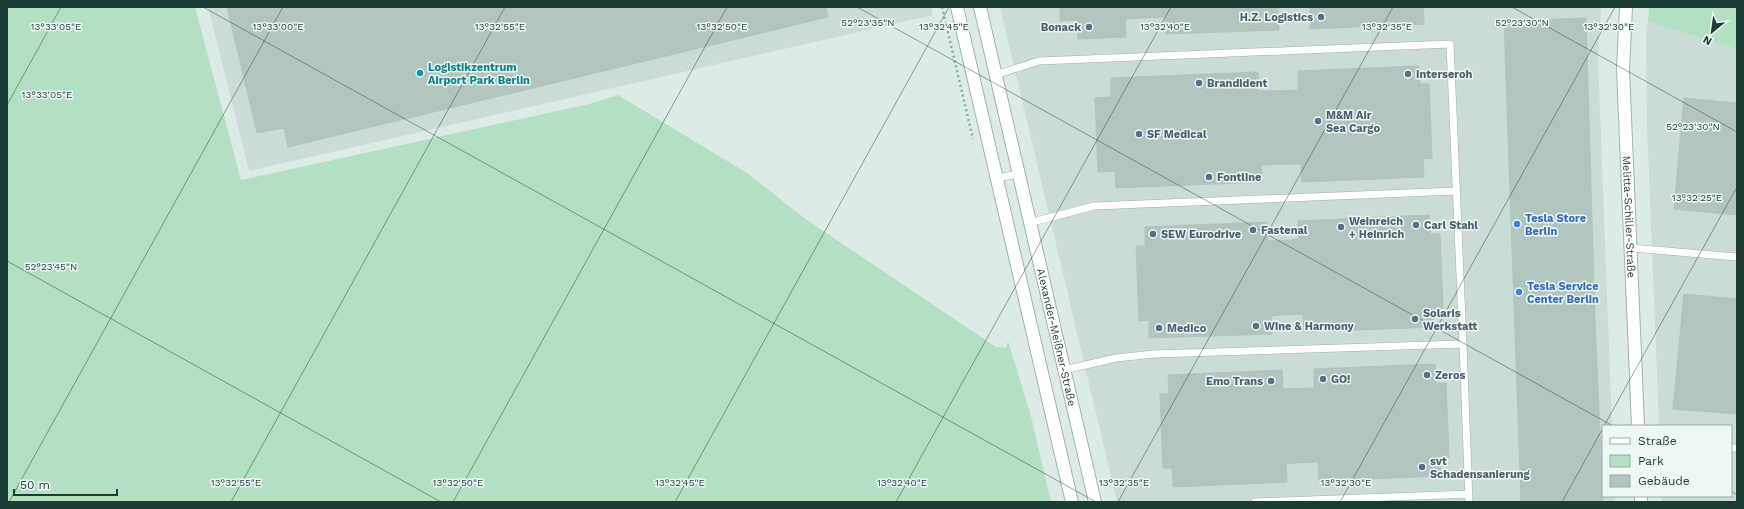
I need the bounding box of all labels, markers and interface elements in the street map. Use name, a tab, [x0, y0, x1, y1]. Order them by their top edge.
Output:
place label: H.Z. Logistics	[1240, 11, 1313, 24]
marker: H.Z. Logistics	[1316, 12, 1326, 22]
north arrow	[1692, 12, 1732, 52]
text: 52°23'35"N	[841, 17, 895, 28]
text: 52°23'30"N	[1495, 17, 1549, 28]
text: 13°33'05"E	[31, 21, 81, 32]
text: 13°33'00"E	[252, 21, 304, 32]
text: 13°32'55"E	[475, 21, 525, 32]
text: 13°32'50"E	[697, 21, 747, 32]
text: 13°32'45"E	[919, 21, 969, 32]
place label: Bonack	[1041, 21, 1081, 34]
text: 13°32'40"E	[1140, 21, 1190, 32]
text: 13°32'35"E	[1362, 21, 1412, 32]
text: 13°32'30"E	[1584, 21, 1634, 32]
marker: Bonack	[1084, 22, 1094, 32]
text: N	[1701, 33, 1714, 48]
place label: Logistikzentrum Airport Park Berlin	[428, 61, 530, 87]
marker: Logistikzentrum Airport Park Berlin	[415, 68, 425, 78]
place label: Interseroh	[1416, 68, 1473, 81]
marker: Interseroh	[1403, 69, 1413, 79]
place label: Brandident	[1207, 77, 1268, 90]
marker: Brandident	[1194, 78, 1204, 88]
text: 13°33'05"E	[22, 89, 72, 100]
place label: M&M Air Sea Cargo	[1326, 109, 1381, 135]
marker: M&M Air Sea Cargo	[1313, 116, 1323, 126]
text: 52°23'30"N	[1666, 121, 1720, 132]
place label: SF Medical	[1147, 128, 1207, 141]
marker: SF Medical	[1134, 129, 1144, 139]
street label: Melitta-Schiller-Straße	[1620, 155, 1638, 278]
place label: Fontline	[1217, 171, 1261, 184]
marker: Fontline	[1204, 172, 1214, 182]
text: 13°32'25"E	[1672, 192, 1722, 203]
place label: Tesla Store Berlin	[1525, 212, 1586, 238]
place label: Weinreich + Heinrich	[1349, 215, 1404, 241]
place label: Carl Stahl	[1424, 219, 1478, 232]
marker: Tesla Store Berlin	[1512, 219, 1522, 229]
marker: Carl Stahl	[1411, 220, 1421, 230]
marker: Weinreich + Heinrich	[1336, 222, 1346, 232]
place label: Fastenal	[1261, 224, 1308, 237]
marker: Fastenal	[1248, 225, 1258, 235]
place label: SEW Eurodrive	[1161, 228, 1241, 241]
marker: SEW Eurodrive	[1148, 229, 1158, 239]
text: 52°23'45"N	[25, 261, 77, 272]
street label: Alexander-Meißner-Straße	[1034, 267, 1079, 407]
place label: Tesla Service Center Berlin	[1527, 280, 1599, 306]
marker: Tesla Service Center Berlin	[1514, 287, 1524, 297]
place label: Solaris Werkstatt	[1423, 307, 1478, 333]
marker: Solaris Werkstatt	[1410, 314, 1420, 324]
place label: Wine & Harmony	[1264, 320, 1355, 333]
marker: Wine & Harmony	[1251, 321, 1261, 331]
place label: Medico	[1167, 322, 1207, 335]
marker: Medico	[1154, 323, 1164, 333]
place label: Zeros	[1435, 369, 1465, 382]
marker: Zeros	[1422, 370, 1432, 380]
place label: GO!	[1331, 373, 1350, 386]
marker: GO!	[1318, 374, 1328, 384]
place label: Emo Trans	[1206, 375, 1263, 388]
marker: Emo Trans	[1266, 376, 1276, 386]
legend	[1602, 425, 1732, 497]
text: Straße	[1638, 434, 1677, 448]
text: Park	[1638, 454, 1664, 468]
place label: svt Schadensanierung	[1430, 455, 1531, 481]
marker: svt Schadensanierung	[1417, 462, 1427, 472]
scale bar	[14, 471, 117, 497]
text: Gebäude	[1638, 474, 1690, 488]
text: 13°32'55"E	[211, 477, 261, 488]
text: 13°32'50"E	[433, 477, 483, 488]
text: 13°32'45"E	[655, 477, 705, 488]
text: 13°32'40"E	[877, 477, 927, 488]
text: 13°32'35"E	[1099, 477, 1149, 488]
text: 13°32'30"E	[1321, 477, 1371, 488]
text: 50 m	[20, 478, 50, 492]

